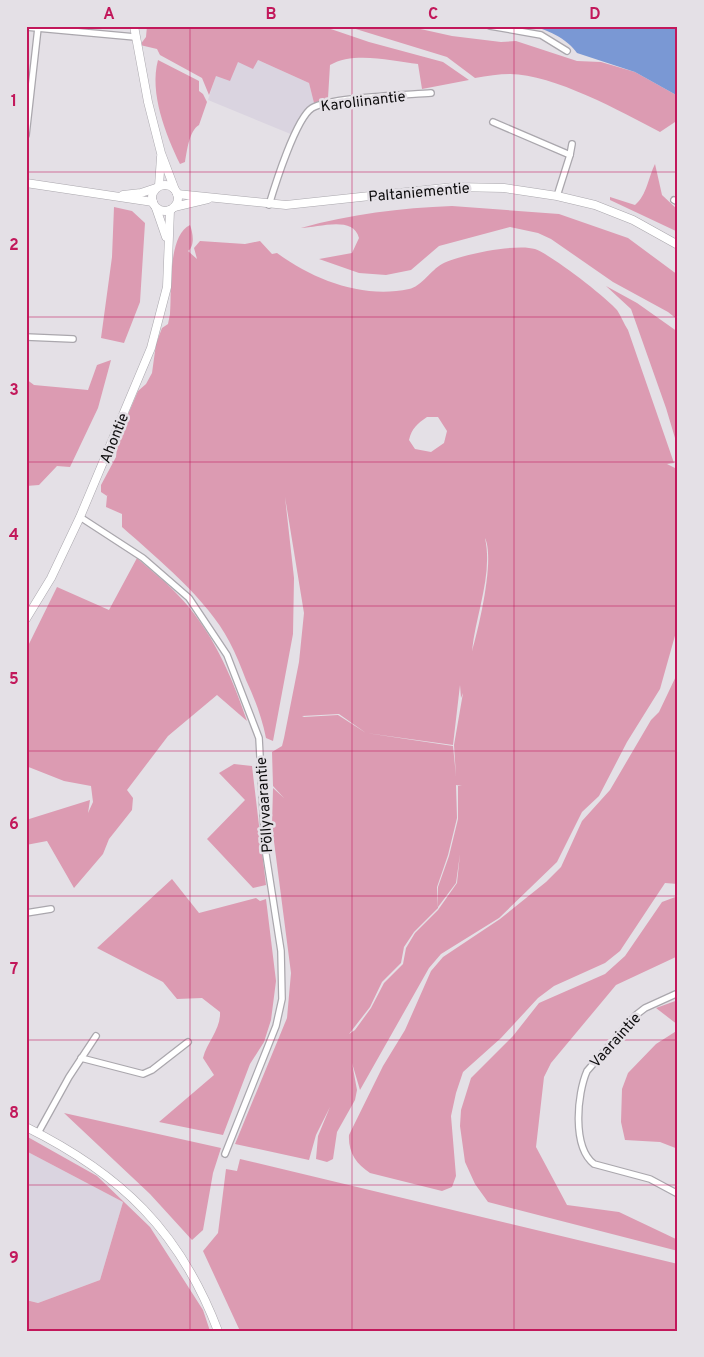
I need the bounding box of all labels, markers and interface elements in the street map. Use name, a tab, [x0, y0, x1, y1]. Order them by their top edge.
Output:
text: A	[103, 5, 115, 25]
text: B	[265, 5, 277, 25]
text: C	[428, 5, 438, 25]
text: D	[589, 5, 601, 25]
street label: Karoliinantie	[320, 88, 407, 117]
text: 1	[11, 92, 17, 112]
street label: Paltaniementie	[368, 180, 471, 207]
text: 2	[9, 236, 19, 256]
text: 3	[9, 381, 19, 401]
street label: Ahontie	[97, 411, 134, 467]
text: 4	[9, 526, 19, 546]
text: 5	[9, 670, 19, 690]
street label: Pöllyvaarantie	[253, 756, 278, 853]
text: 6	[9, 815, 19, 835]
text: 7	[10, 960, 18, 980]
street label: Vaaraintie	[586, 1010, 646, 1072]
text: 8	[9, 1104, 19, 1124]
text: 9	[9, 1249, 19, 1269]

